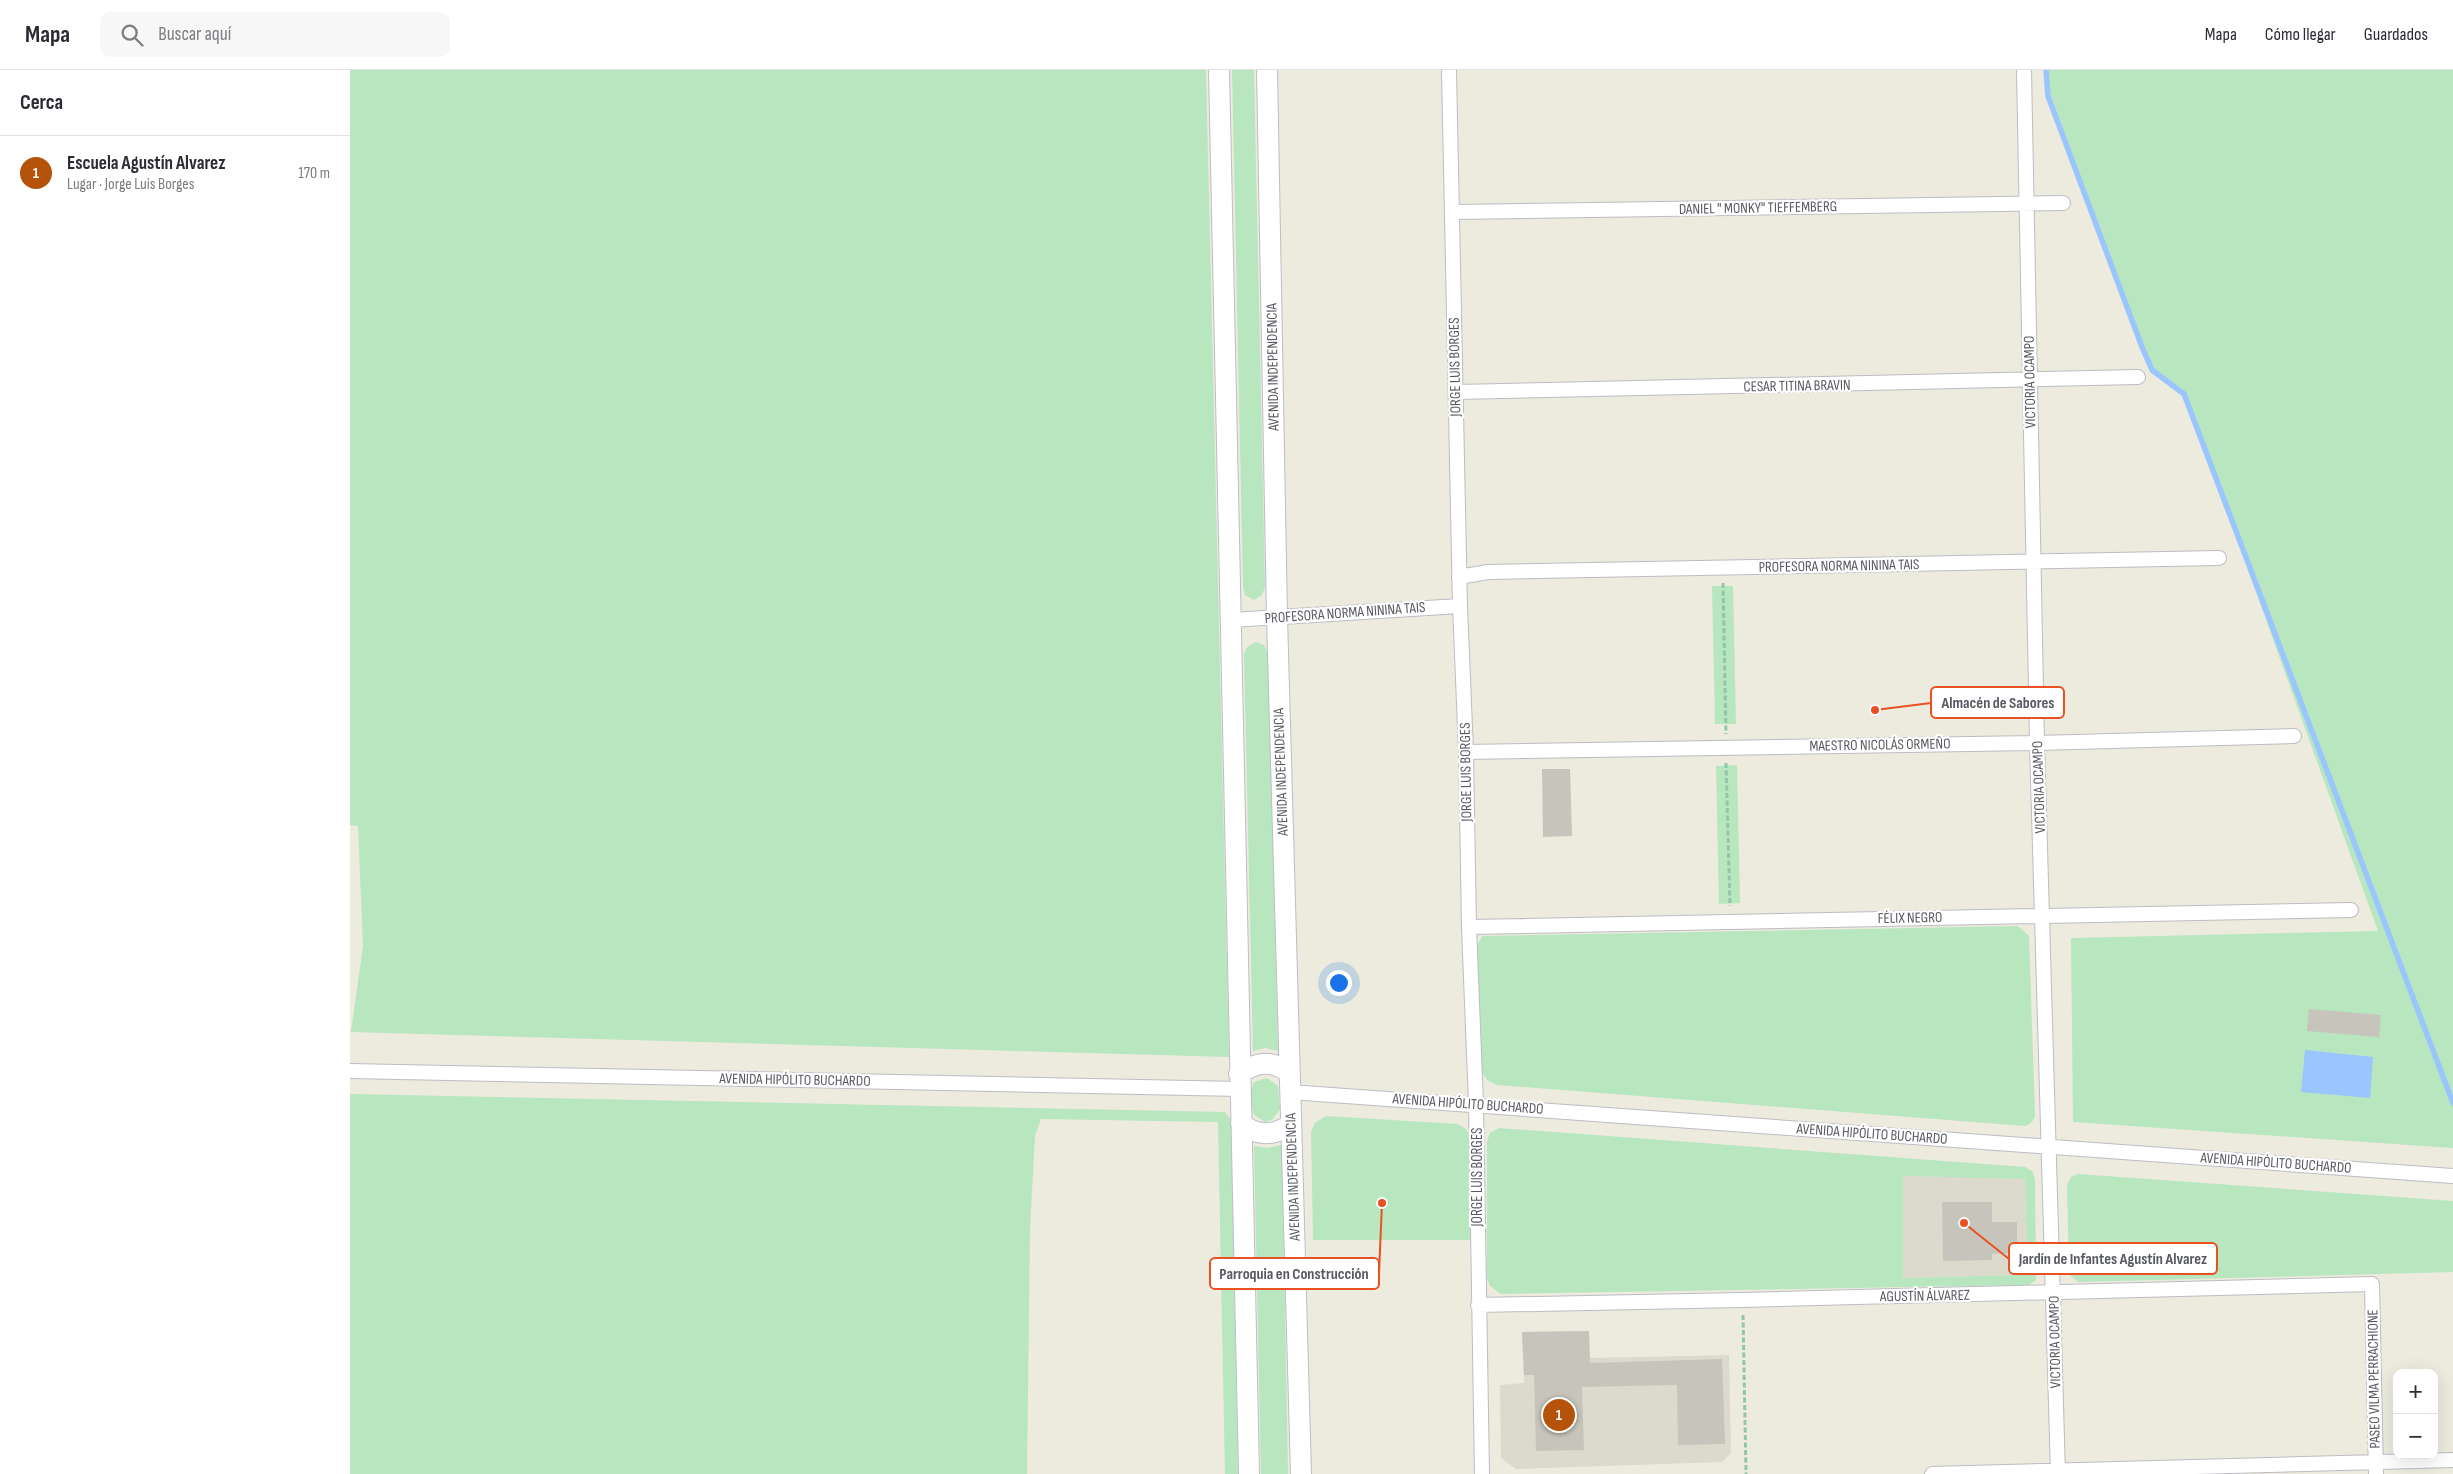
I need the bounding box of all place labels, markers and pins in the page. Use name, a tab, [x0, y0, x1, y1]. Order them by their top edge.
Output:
callout: Almacén de Sabores	[1931, 687, 2064, 718]
callout: Jardín de Infantes Agustín Alvarez	[2009, 1243, 2217, 1274]
callout: Parroquia en Construcción	[1210, 1258, 1379, 1289]
pin: 1	[1543, 1396, 1575, 1434]

